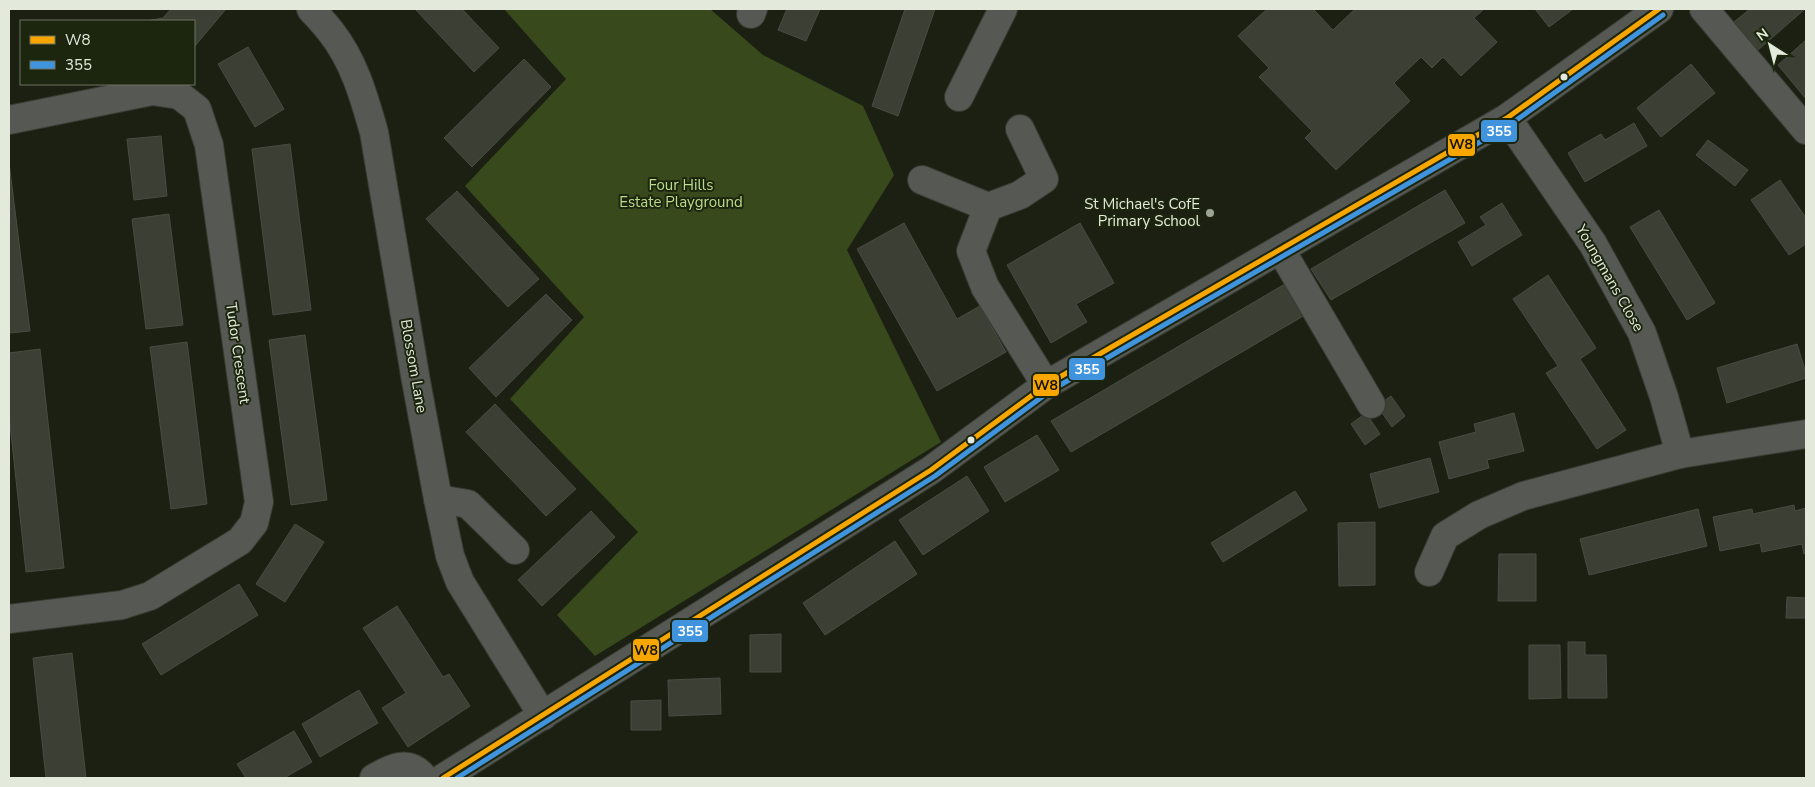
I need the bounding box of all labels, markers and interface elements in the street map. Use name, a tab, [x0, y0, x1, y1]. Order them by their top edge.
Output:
legend	[20, 20, 195, 85]
north arrow	[1745, 20, 1795, 70]
text: N	[1753, 24, 1772, 46]
text: W8	[65, 30, 91, 50]
text: 355	[65, 55, 92, 75]
unlabelled marker	[1559, 72, 1569, 82]
line badge: 355	[1480, 119, 1518, 143]
text: 355	[1486, 122, 1512, 141]
line badge: W8	[1447, 133, 1476, 157]
text: W8	[1449, 135, 1473, 154]
park label: Four Hills Estate Playground	[619, 175, 743, 212]
place label: St Michael's CofE Primary School	[1084, 194, 1201, 231]
marker: St Michael's CofE Primary School	[1204, 207, 1216, 219]
street label: Youngmans Close	[1571, 220, 1649, 335]
street label: Tudor Crescent	[221, 301, 255, 406]
street label: Blossom Lane	[396, 318, 432, 414]
line badge: 355	[1068, 357, 1106, 381]
text: 355	[1074, 360, 1100, 379]
line badge: W8	[1032, 373, 1060, 397]
text: W8	[1034, 376, 1058, 395]
unlabelled marker	[966, 435, 976, 445]
line badge: 355	[671, 619, 709, 643]
text: 355	[677, 622, 703, 641]
line badge: W8	[632, 638, 660, 662]
text: W8	[634, 641, 658, 660]

